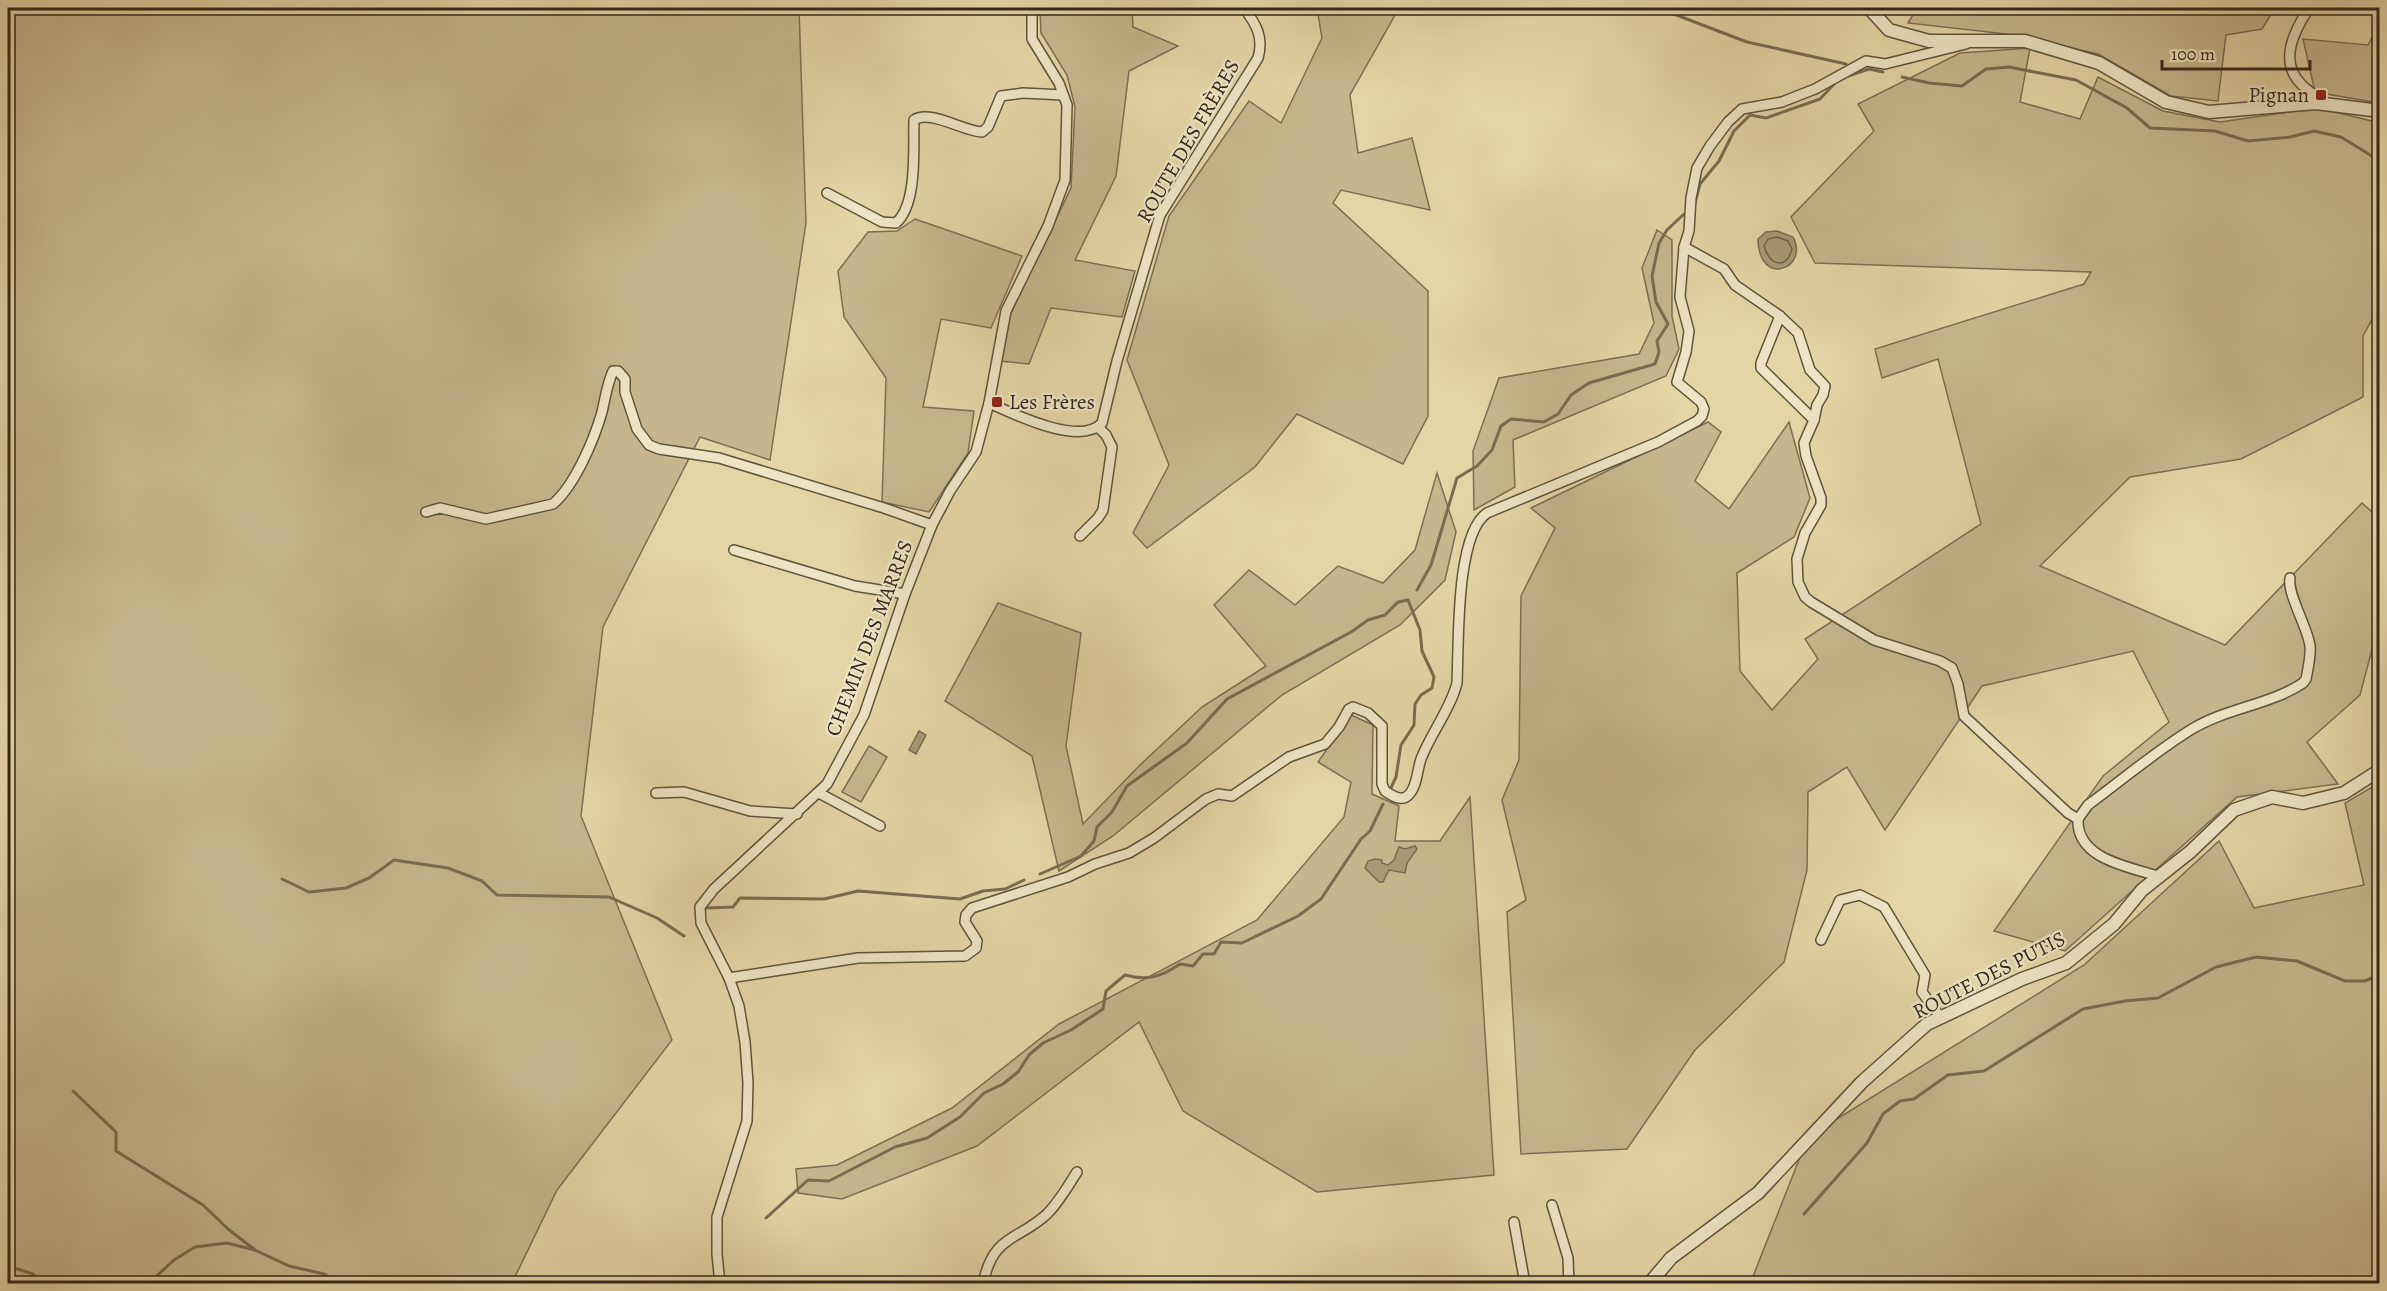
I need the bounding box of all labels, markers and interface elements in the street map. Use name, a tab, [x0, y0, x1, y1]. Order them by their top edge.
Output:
scale bar	[2162, 33, 2310, 71]
text: 100 m	[2171, 42, 2215, 66]
street label: ROUTE DES FRÈRES	[1130, 54, 1246, 228]
place label: Pignan	[2248, 81, 2309, 109]
marker: Pignan	[2314, 88, 2328, 102]
place label: Les Frères	[1009, 388, 1095, 416]
marker: Les Frères	[990, 395, 1004, 409]
street label: CHEMIN DES MARRES	[819, 536, 919, 740]
street label: ROUTE DES PUTIS	[1908, 924, 2070, 1026]

